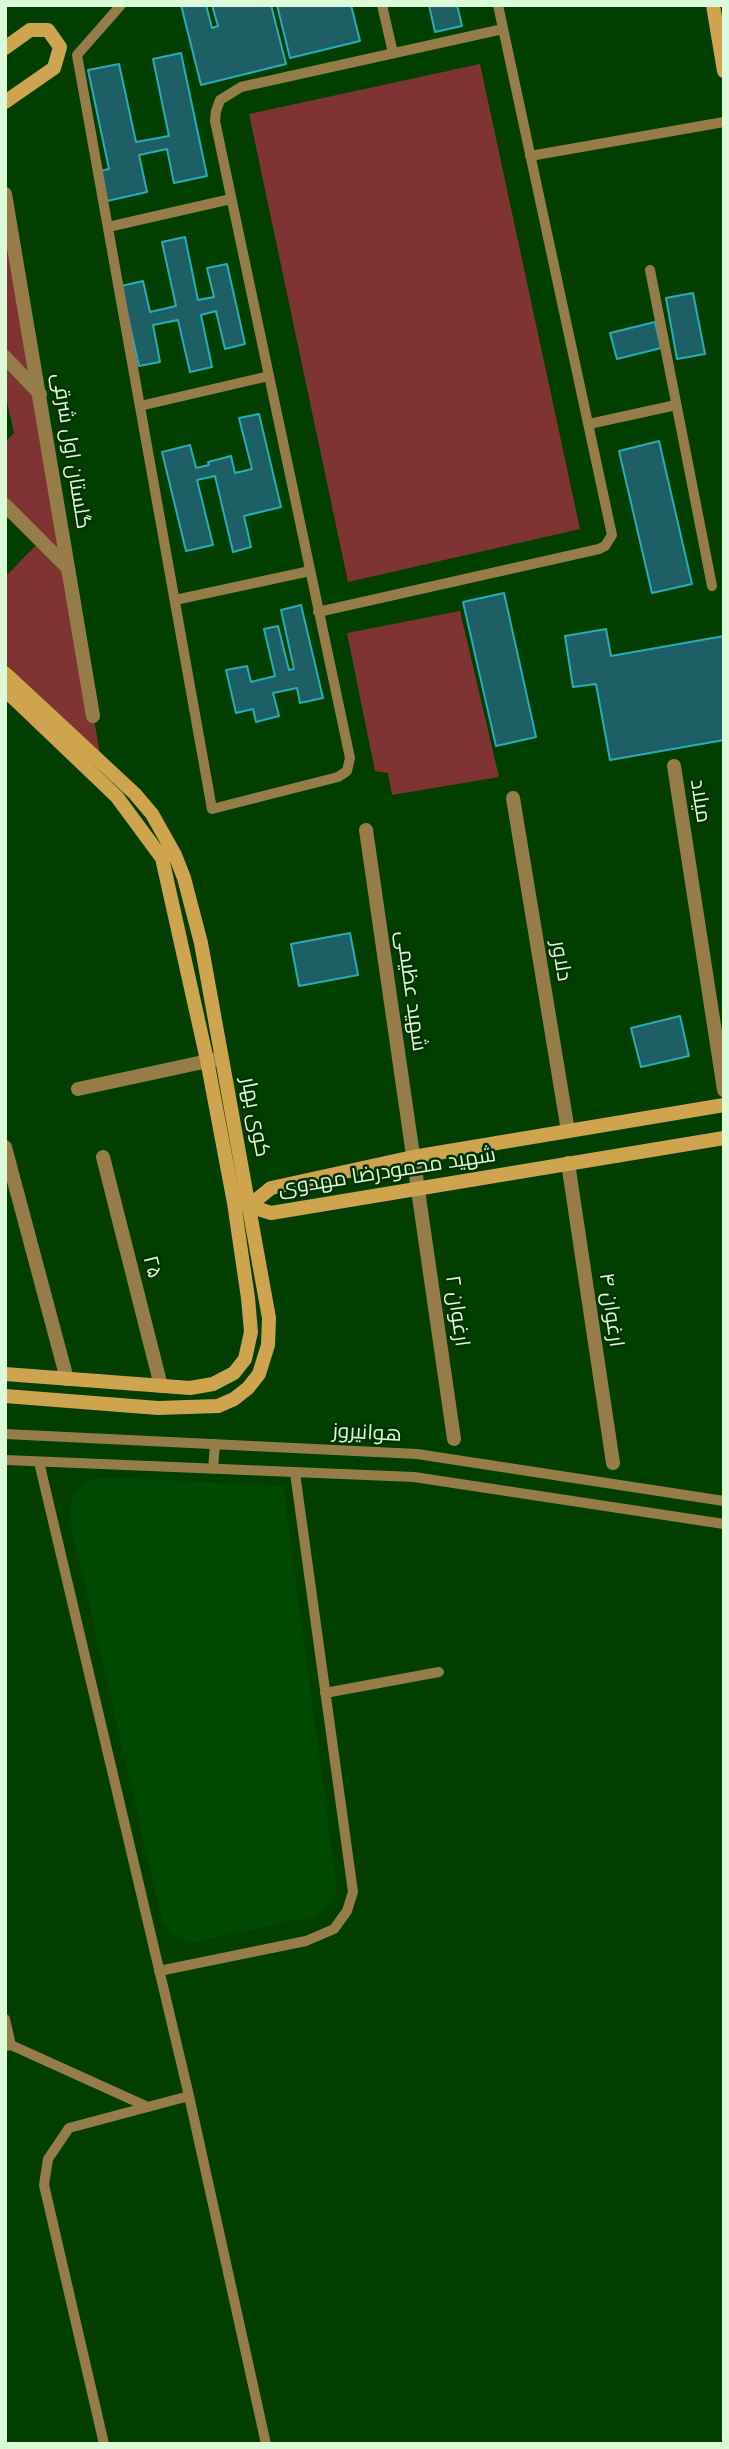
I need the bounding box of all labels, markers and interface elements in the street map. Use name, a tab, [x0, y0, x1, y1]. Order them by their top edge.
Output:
street label: گلستان اول شرقی	[46, 371, 96, 531]
street label: میلاد	[684, 777, 716, 825]
street label: شهید عظیمی	[390, 929, 432, 1053]
street label: دلاور	[545, 939, 577, 983]
street label: کوی بهار	[235, 1075, 275, 1159]
street label: شهید محمودرضا مهدوی	[276, 1142, 498, 1202]
street label: ۲۵	[137, 1253, 167, 1281]
street label: ارغوان ۴	[593, 1271, 629, 1349]
street label: ارغوان ۲	[440, 1274, 474, 1348]
street label: هوانیروز	[332, 1419, 402, 1447]

